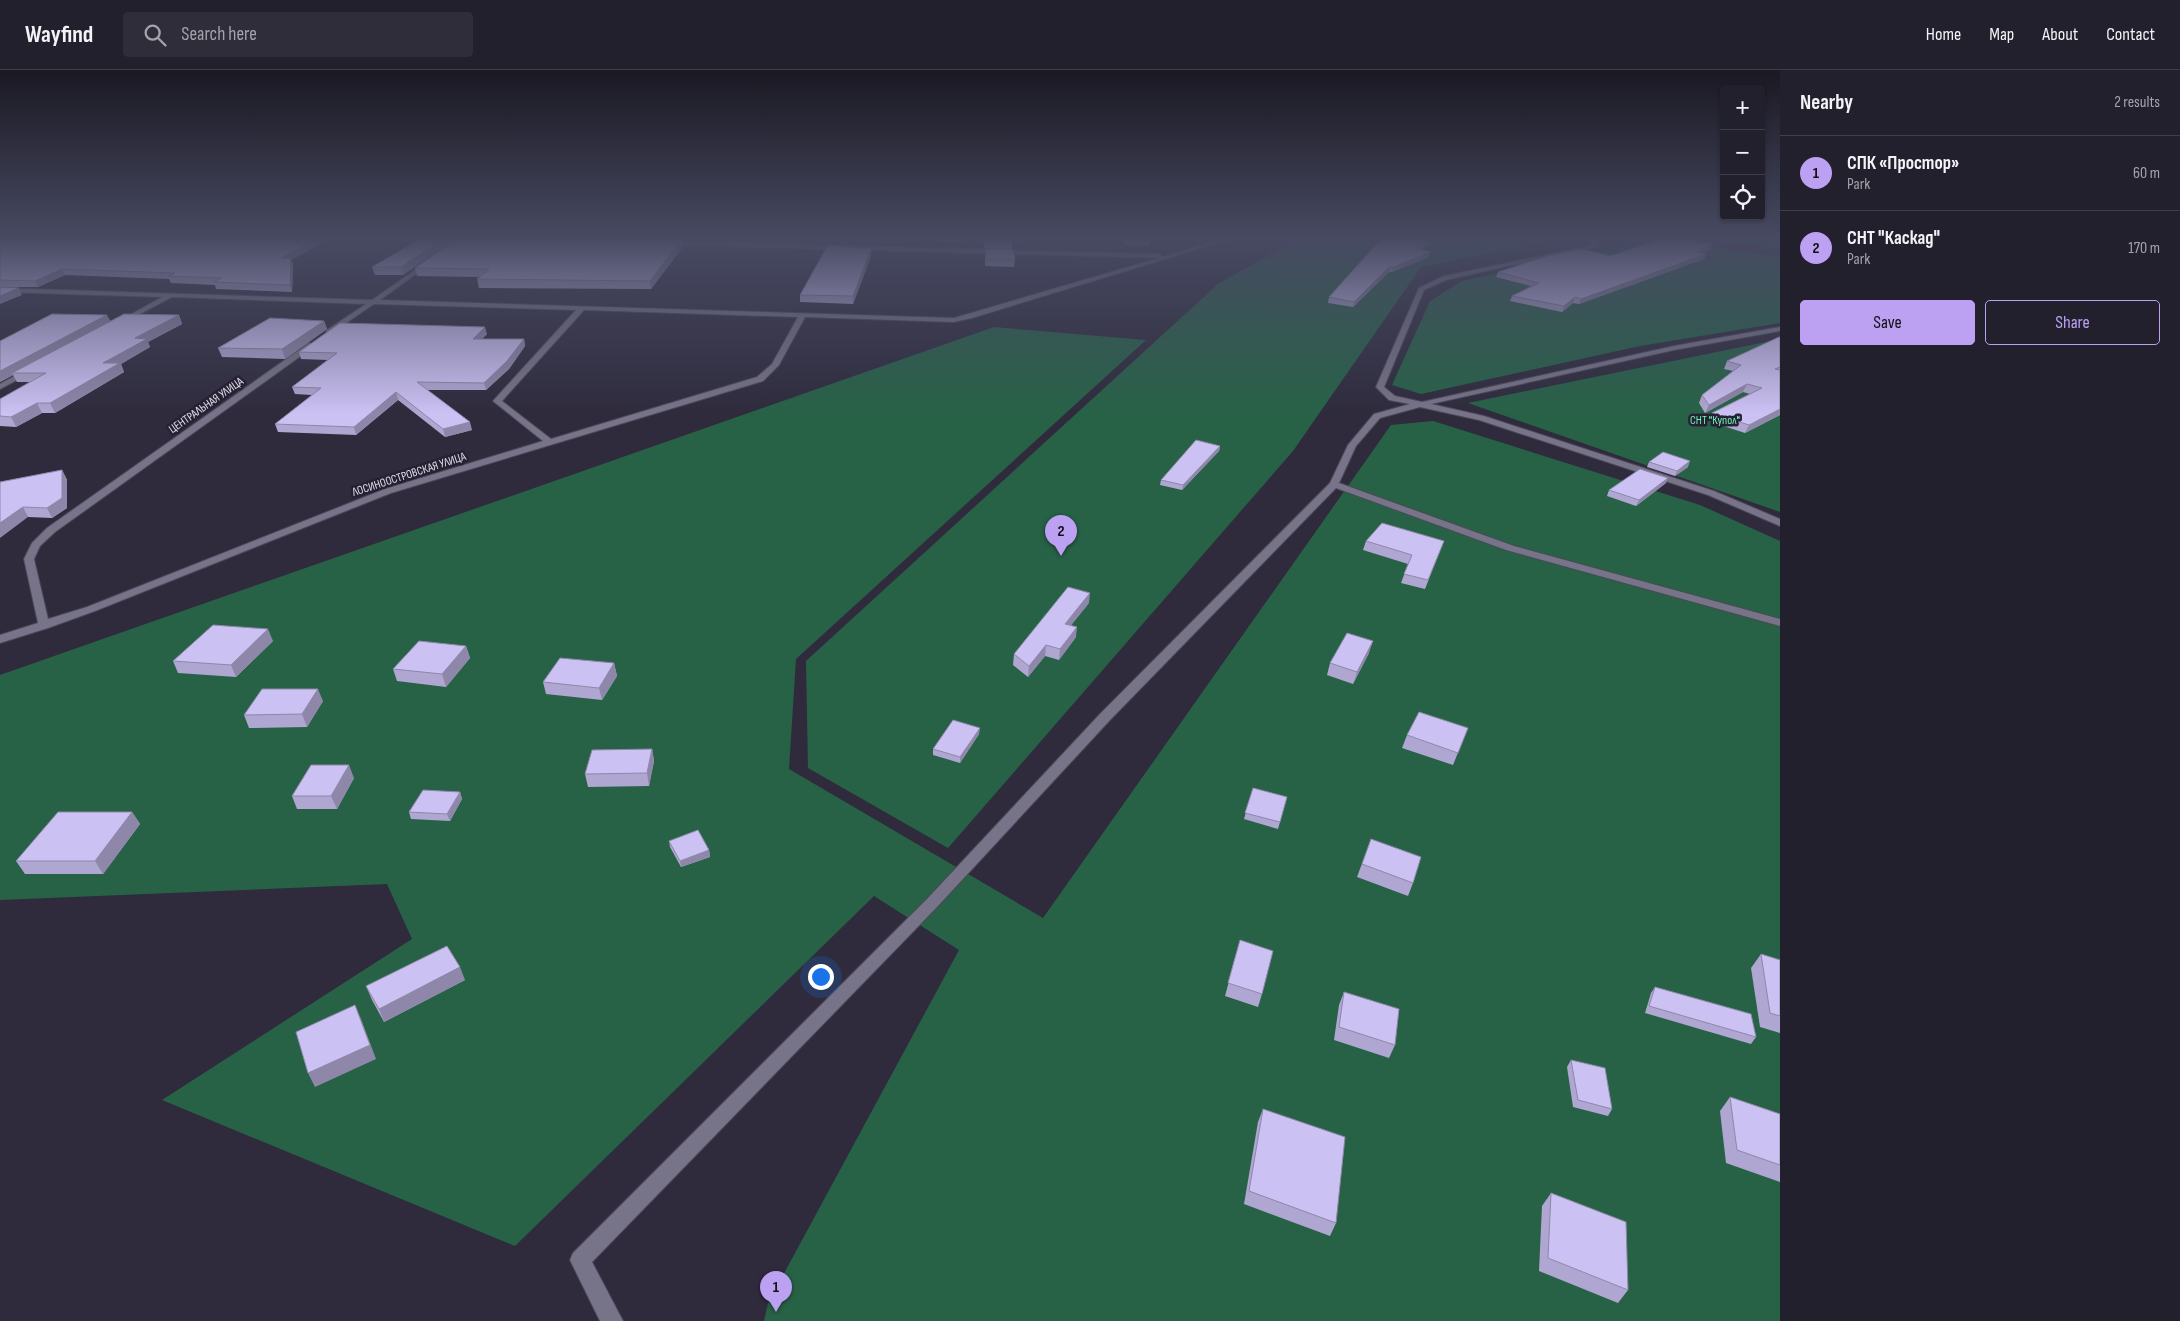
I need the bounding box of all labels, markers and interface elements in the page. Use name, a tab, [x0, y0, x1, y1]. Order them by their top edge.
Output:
search box	[123, 12, 473, 57]
text: Wayfind	[25, 20, 93, 49]
icon: search	[141, 21, 169, 49]
text: Search here	[181, 23, 257, 46]
text: Home	[1926, 24, 1961, 45]
text: Map	[1989, 24, 2014, 45]
text: About	[2042, 24, 2078, 45]
text: Contact	[2106, 24, 2155, 45]
map controls	[1720, 85, 1765, 220]
button: +	[1720, 85, 1765, 130]
text: Nearby	[1800, 90, 1853, 115]
text: 2 results	[2114, 93, 2160, 112]
button: −	[1720, 130, 1765, 175]
text: СПК «Простор»	[1847, 152, 1959, 175]
text: 1	[1813, 164, 1819, 183]
text: 60 m	[2133, 164, 2160, 183]
button: locate	[1720, 175, 1765, 220]
text: Park	[1847, 175, 1870, 194]
text: СНТ "Каскад"	[1847, 227, 1940, 250]
text: 2	[1812, 239, 1820, 258]
text: 170 m	[2128, 239, 2160, 258]
text: Park	[1847, 250, 1870, 269]
button: Save	[1800, 300, 1975, 345]
button: Share	[1985, 300, 2160, 345]
street label: ЦЕНТРАЛЬНАЯ УЛИЦА	[166, 374, 247, 437]
park label: СНТ "Купол"	[1690, 413, 1740, 428]
street label: ЛОСИНООСТРОВСКАЯ УЛИЦА	[350, 449, 469, 500]
pin: 2	[1045, 515, 1077, 556]
your location	[808, 964, 834, 990]
pin: 1	[760, 1271, 792, 1312]

